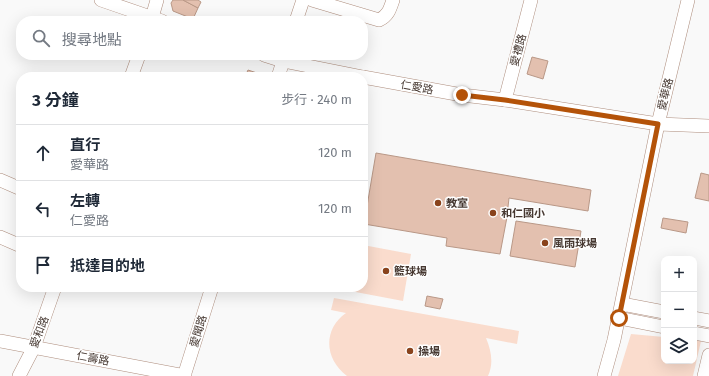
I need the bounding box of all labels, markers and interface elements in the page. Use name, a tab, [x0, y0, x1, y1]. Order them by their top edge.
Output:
search box	[16, 16, 368, 60]
icon: search	[30, 27, 52, 49]
text: 搜尋地點	[62, 31, 122, 49]
street label: 愛禮路	[508, 33, 529, 68]
street label: 愛華路	[655, 77, 676, 112]
street label: 仁愛路	[400, 78, 434, 97]
route end	[453, 86, 471, 104]
text: 3 分鐘	[32, 90, 79, 111]
text: 步行 · 240 m	[281, 92, 352, 107]
text: 直行	[70, 136, 100, 154]
icon: ahead	[32, 142, 54, 164]
text: 120 m	[318, 145, 352, 160]
text: 愛華路	[70, 157, 109, 172]
text: 左轉	[70, 192, 100, 210]
place label: 教室	[446, 197, 468, 210]
icon: left	[32, 198, 54, 220]
marker: 教室	[433, 198, 443, 208]
text: 120 m	[318, 201, 352, 216]
place label: 和仁國小	[501, 207, 545, 220]
marker: 和仁國小	[488, 208, 498, 218]
text: 仁愛路	[70, 213, 109, 228]
place label: 風雨球場	[553, 237, 597, 250]
marker: 風雨球場	[540, 238, 550, 248]
icon: arrive	[32, 254, 54, 276]
map controls	[661, 256, 697, 364]
button: +	[661, 256, 697, 292]
text: 抵達目的地	[70, 257, 145, 275]
place label: 籃球場	[394, 265, 427, 278]
marker: 籃球場	[381, 266, 391, 276]
button: −	[661, 292, 697, 328]
route start	[610, 309, 628, 327]
street label: 愛聞路	[187, 313, 210, 349]
street label: 愛和路	[27, 314, 51, 350]
button: layers	[661, 328, 697, 364]
place label: 操場	[418, 345, 440, 358]
marker: 操場	[405, 346, 415, 356]
street label: 仁壽路	[75, 349, 110, 368]

